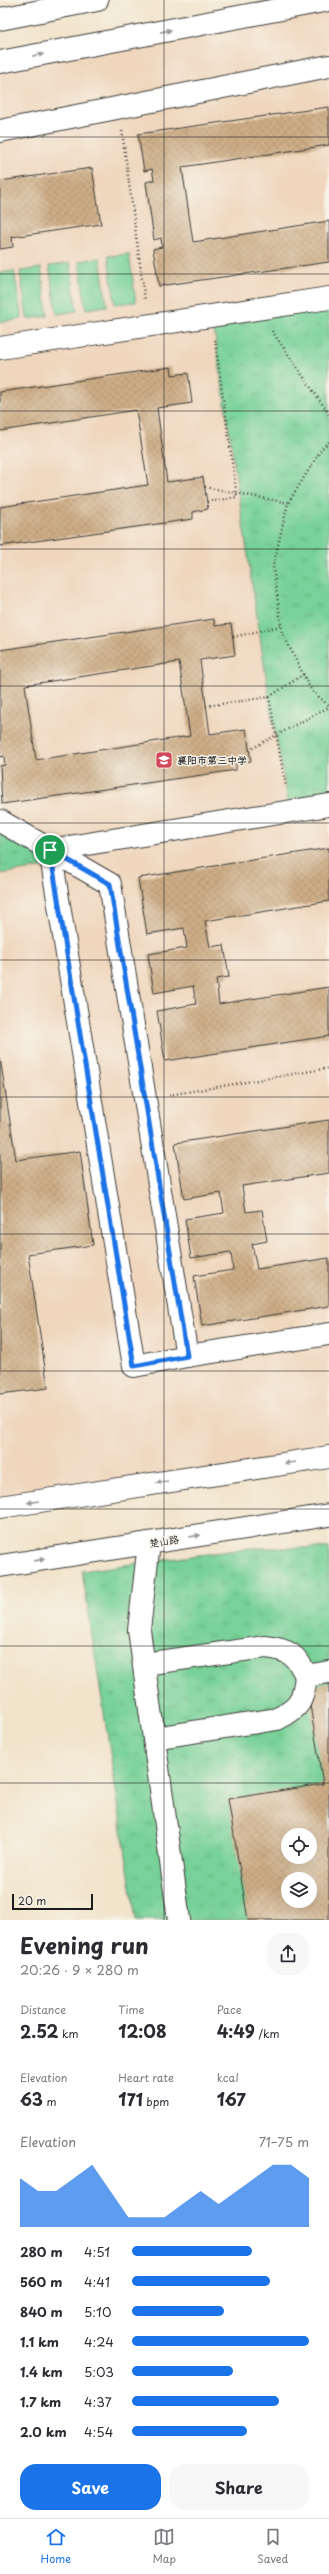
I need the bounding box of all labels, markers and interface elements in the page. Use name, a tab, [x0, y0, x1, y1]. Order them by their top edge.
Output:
one-way arrow	[160, 28, 172, 34]
one-way arrow	[32, 52, 44, 58]
school or university icon: 襄阳市第三中学	[154, 750, 174, 770]
place label: 襄阳市第三中学	[177, 752, 247, 767]
pin	[33, 833, 67, 867]
icon: arrive	[39, 839, 61, 861]
one-way arrow	[284, 1460, 297, 1466]
one-way arrow	[156, 1479, 168, 1485]
one-way arrow	[27, 1499, 39, 1505]
street label: 楚山路	[148, 1531, 180, 1550]
one-way arrow	[189, 1533, 201, 1539]
one-way arrow	[32, 1557, 45, 1563]
map controls	[281, 1828, 317, 1908]
button: locate	[281, 1828, 317, 1864]
button: layers	[281, 1872, 317, 1908]
scale bar	[12, 1892, 93, 1911]
text: 20 m	[18, 1892, 46, 1909]
text: Evening run	[20, 1928, 149, 1961]
button: share	[267, 1933, 309, 1975]
text: 20:26 · 9 × 280 m	[20, 1960, 139, 1979]
text: Distance	[20, 2001, 66, 2018]
text: Time	[118, 2001, 144, 2018]
text: Pace	[217, 2001, 241, 2018]
text: 2.52	[20, 2018, 58, 2044]
text: 12:08	[118, 2018, 167, 2044]
text: 4:49	[217, 2018, 255, 2044]
text: km	[58, 2025, 79, 2042]
text: /km	[255, 2025, 280, 2042]
text: Elevation	[20, 2069, 67, 2086]
text: Heart rate	[118, 2069, 174, 2086]
text: kcal	[217, 2069, 239, 2086]
text: 63	[20, 2086, 43, 2112]
text: 171	[118, 2086, 143, 2112]
text: 167	[217, 2086, 246, 2112]
text: m	[43, 2093, 57, 2110]
text: bpm	[143, 2093, 169, 2110]
text: Elevation	[20, 2132, 76, 2151]
text: 71–75 m	[259, 2132, 309, 2151]
text: 280 m	[20, 2242, 63, 2261]
text: 4:51	[84, 2242, 110, 2261]
text: 560 m	[20, 2272, 62, 2291]
text: 4:41	[84, 2272, 110, 2291]
text: 840 m	[20, 2302, 63, 2321]
text: 5:10	[84, 2302, 111, 2321]
text: 1.1 km	[20, 2332, 59, 2351]
text: 4:24	[84, 2332, 114, 2351]
text: 1.4 km	[20, 2362, 63, 2381]
text: 5:03	[84, 2362, 114, 2381]
text: 1.7 km	[20, 2392, 61, 2411]
text: 4:37	[84, 2392, 112, 2411]
text: 2.0 km	[20, 2422, 67, 2441]
text: 4:54	[84, 2422, 113, 2441]
button: Save	[20, 2464, 161, 2510]
button: Share	[169, 2464, 309, 2510]
tab: Home	[41, 2526, 71, 2567]
tab: Map	[152, 2526, 176, 2567]
tab: Saved	[257, 2526, 288, 2567]

